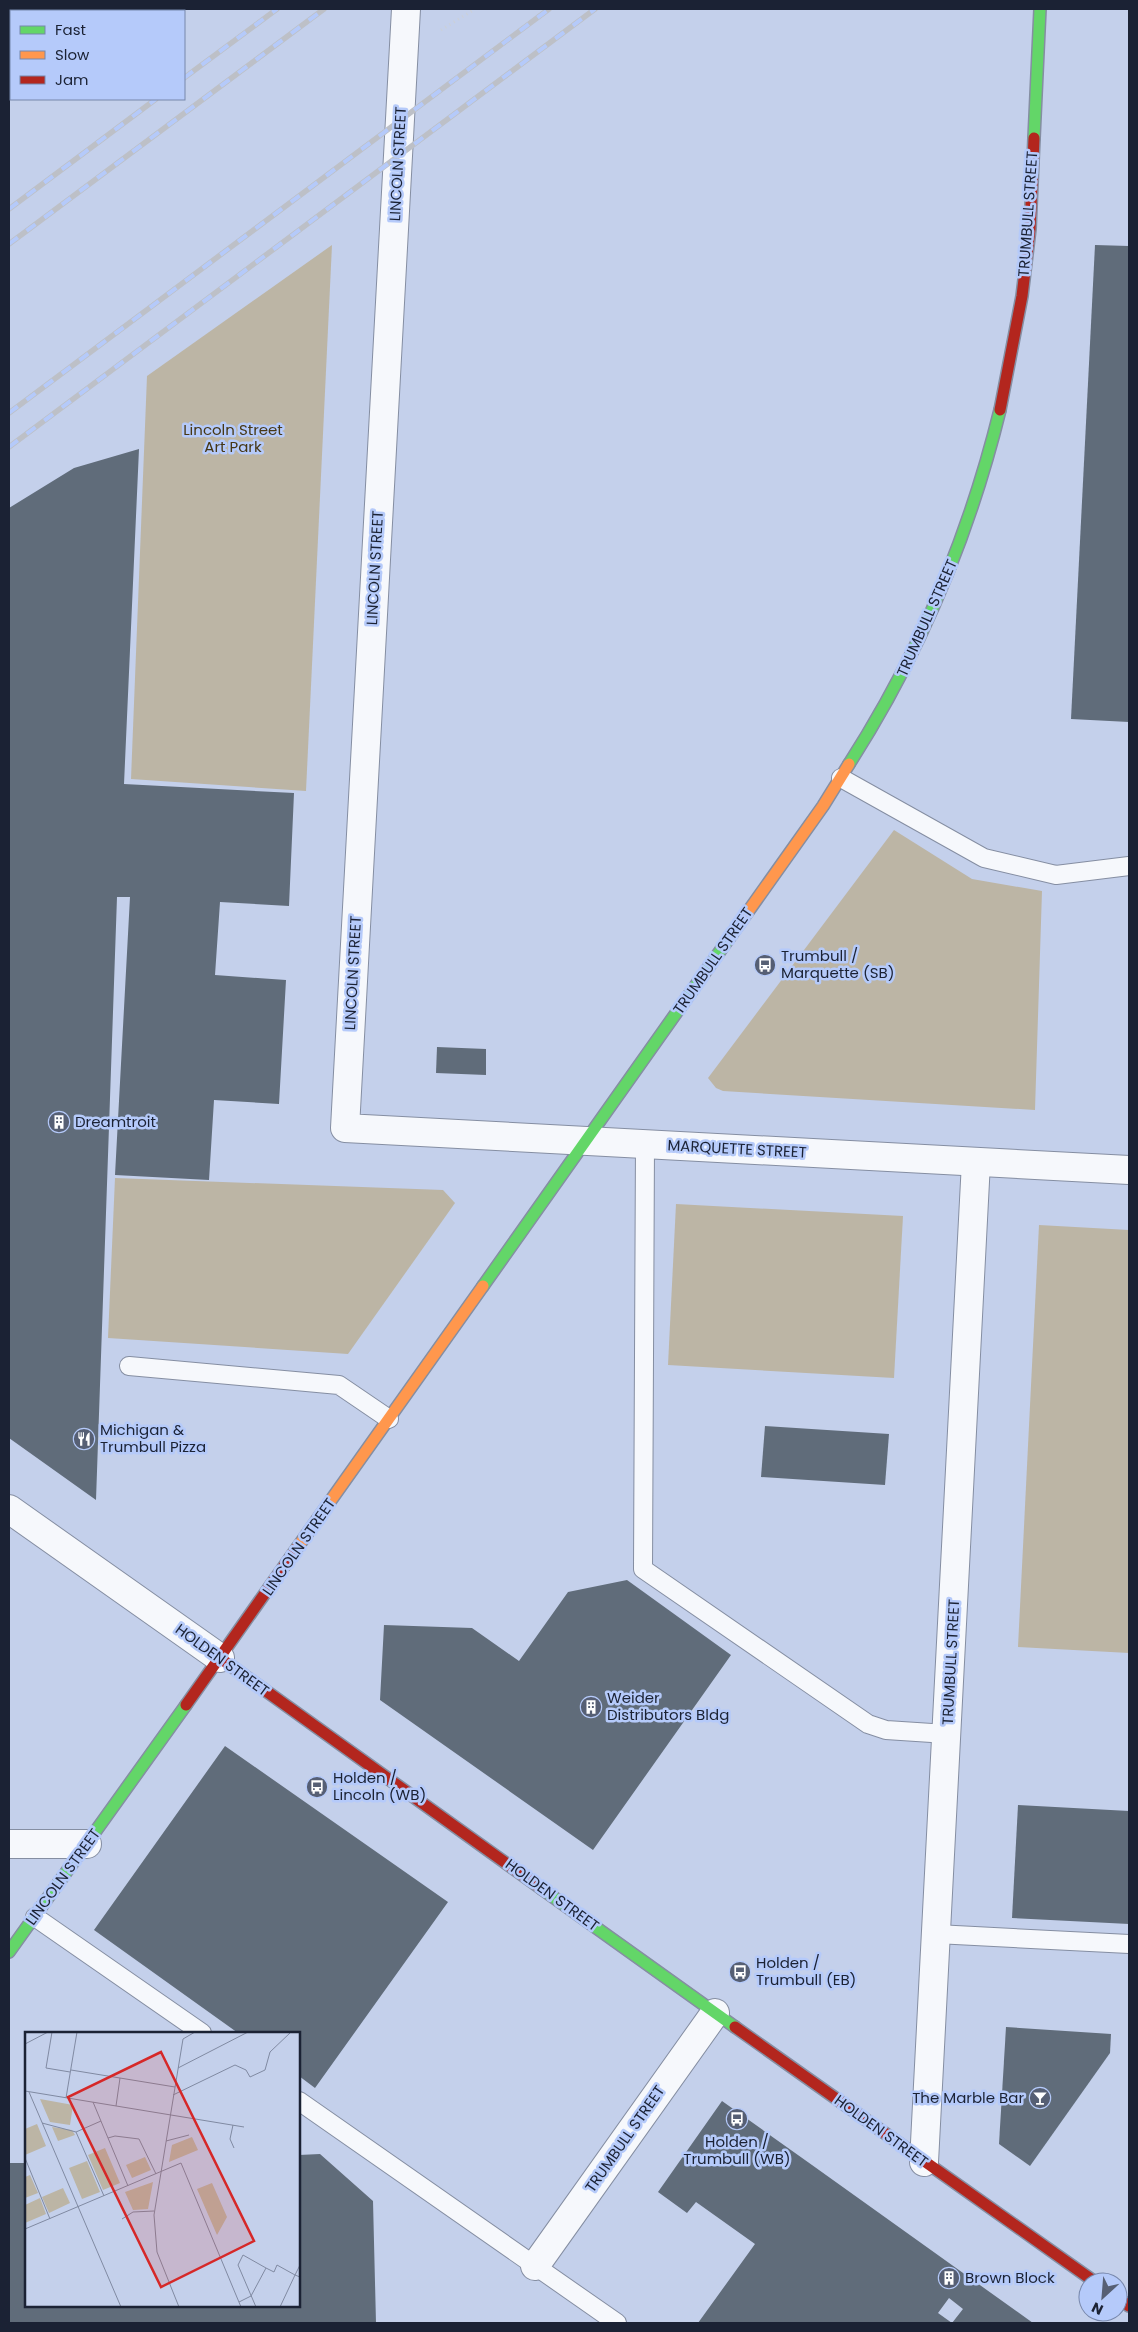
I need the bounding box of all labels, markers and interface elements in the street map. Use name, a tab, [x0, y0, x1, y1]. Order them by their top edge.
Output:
legend	[10, 10, 185, 100]
text: Fast	[55, 19, 86, 40]
text: Slow	[55, 44, 90, 65]
text: Jam	[55, 69, 89, 90]
street label: LINCOLN STREET	[384, 106, 411, 222]
street label: TRUMBULL STREET	[1013, 150, 1042, 278]
park label: Lincoln Street Art Park	[183, 419, 283, 457]
street label: LINCOLN STREET	[361, 510, 388, 626]
street label: TRUMBULL STREET	[891, 556, 962, 680]
street label: TRUMBULL STREET	[668, 903, 757, 1018]
street label: LINCOLN STREET	[339, 915, 366, 1031]
place label: Trumbull / Marquette (SB)	[781, 945, 895, 983]
bus stop icon: Trumbull / Marquette (SB)	[753, 953, 777, 977]
building icon: Dreamtroit	[47, 1110, 71, 1134]
place label: Dreamtroit	[75, 1111, 156, 1132]
street label: MARQUETTE STREET	[667, 1134, 807, 1163]
place label: Michigan & Trumbull Pizza	[100, 1419, 206, 1457]
restaurant icon: Michigan & Trumbull Pizza	[72, 1427, 96, 1451]
street label: LINCOLN STREET	[257, 1494, 340, 1600]
street label: TRUMBULL STREET	[937, 1598, 964, 1725]
street label: HOLDEN STREET	[171, 1618, 273, 1701]
place label: Weider Distributors Bldg	[607, 1687, 729, 1725]
building icon: Weider Distributors Bldg	[579, 1695, 603, 1719]
place label: Holden / Lincoln (WB)	[333, 1767, 426, 1805]
bus stop icon: Holden / Lincoln (WB)	[305, 1775, 329, 1799]
street label: LINCOLN STREET	[20, 1824, 105, 1929]
street label: HOLDEN STREET	[501, 1853, 603, 1936]
place label: Holden / Trumbull (EB)	[756, 1952, 856, 1990]
bus stop icon: Holden / Trumbull (EB)	[728, 1960, 752, 1984]
inset map	[25, 2032, 300, 2307]
street label: TRUMBULL STREET	[580, 2081, 669, 2196]
bar icon: The Marble Bar	[1028, 2086, 1052, 2110]
place label: The Marble Bar	[912, 2087, 1024, 2108]
street label: HOLDEN STREET	[830, 2089, 932, 2172]
bus stop icon: Holden / Trumbull (WB)	[725, 2107, 749, 2131]
place label: Holden / Trumbull (WB)	[683, 2131, 791, 2169]
building icon: Brown Block	[937, 2266, 961, 2290]
place label: Brown Block	[965, 2267, 1055, 2288]
north arrow	[1078, 2272, 1128, 2322]
text: N	[1088, 2297, 1106, 2320]

